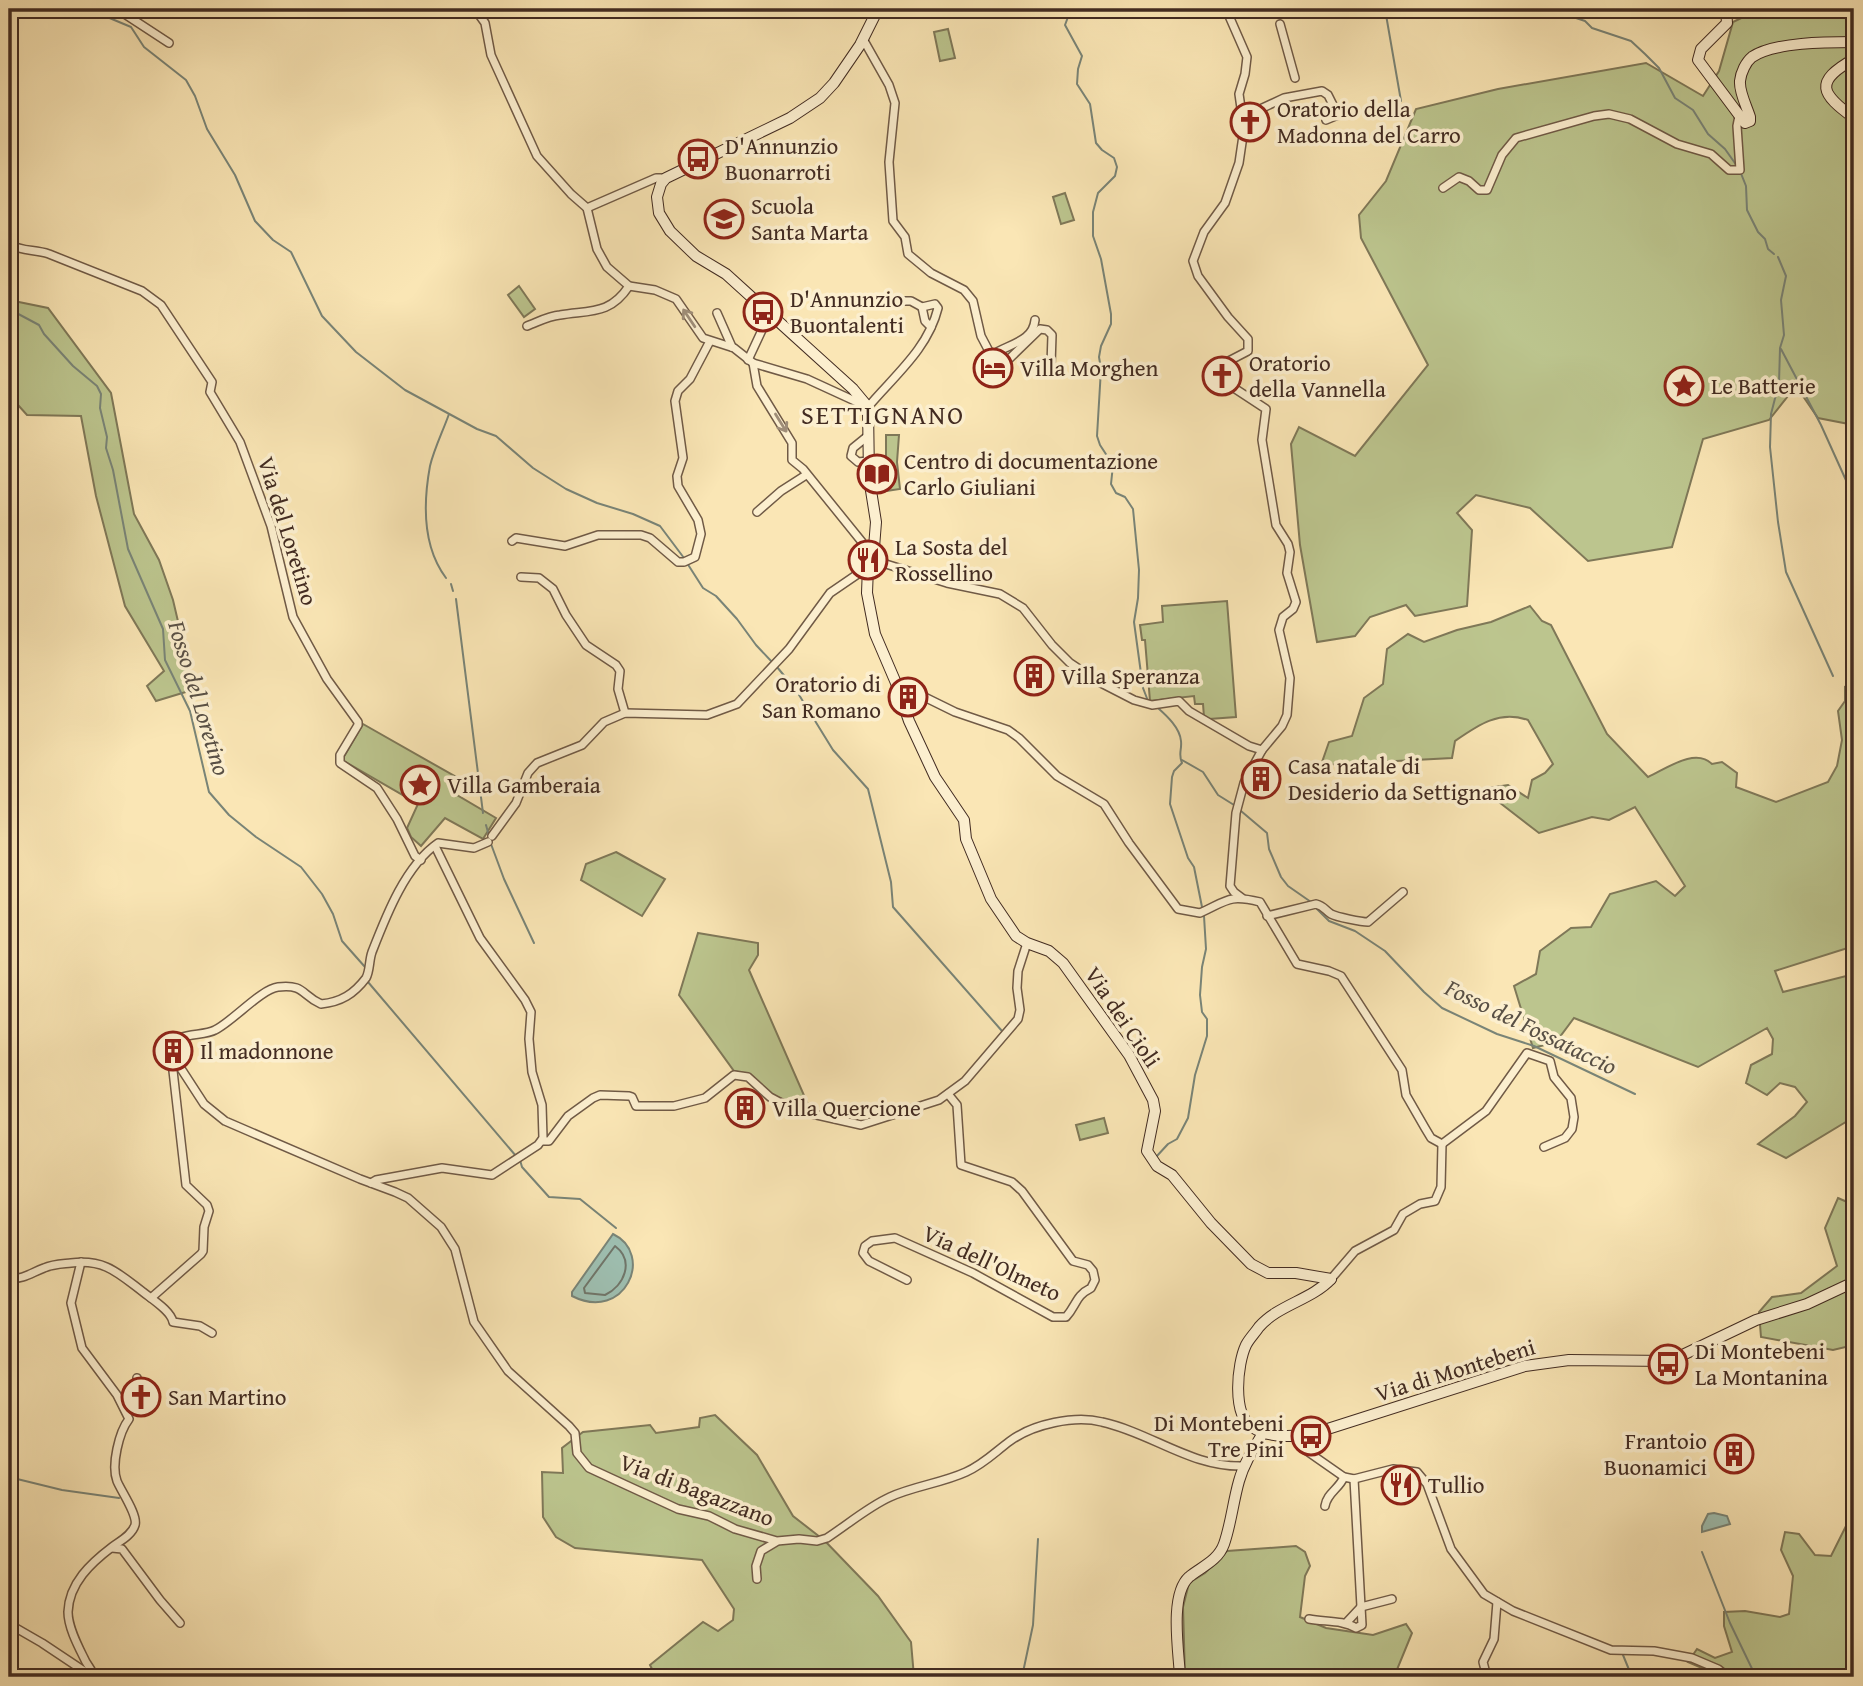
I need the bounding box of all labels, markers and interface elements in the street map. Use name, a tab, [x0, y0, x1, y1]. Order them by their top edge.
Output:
place label: Oratorio della Madonna del Carro	[1277, 92, 1461, 151]
church icon: Oratorio della Madonna del Carro	[1229, 101, 1271, 143]
place label: D'Annunzio Buonarroti	[725, 129, 838, 188]
bus stop icon: D'Annunzio Buonarroti	[677, 138, 719, 180]
place label: Scuola Santa Marta	[751, 189, 868, 248]
school or university icon: Scuola Santa Marta	[703, 198, 745, 240]
place label: D'Annunzio Buontalenti	[790, 282, 904, 341]
bus stop icon: D'Annunzio Buontalenti	[742, 291, 784, 333]
one-way arrow	[682, 308, 696, 328]
place label: Oratorio della Vannella	[1249, 346, 1386, 405]
hotel icon: Villa Morghen	[972, 347, 1014, 389]
place label: Villa Morghen	[1020, 351, 1159, 384]
church icon: Oratorio della Vannella	[1201, 355, 1243, 397]
place icon: Le Batterie	[1663, 365, 1705, 407]
place label: Le Batterie	[1711, 369, 1816, 402]
district label: SETTIGNANO	[801, 395, 965, 434]
one-way arrow	[774, 413, 788, 433]
place label: Centro di documentazione Carlo Giuliani	[904, 444, 1158, 503]
street label: Via del Loretino	[250, 452, 327, 609]
library icon: Centro di documentazione Carlo Giuliani	[856, 453, 898, 495]
place label: La Sosta del Rossellino	[895, 530, 1008, 589]
restaurant icon: La Sosta del Rossellino	[847, 539, 889, 581]
water label: Fosso del Loretino	[159, 615, 240, 779]
building icon: Villa Speranza	[1013, 655, 1055, 697]
place label: Villa Speranza	[1061, 659, 1200, 692]
place label: Oratorio di San Romano	[762, 667, 881, 726]
building icon: Oratorio di San Romano	[887, 676, 929, 718]
place label: Casa natale di Desiderio da Settignano	[1288, 749, 1517, 808]
building icon: Casa natale di Desiderio da Settignano	[1240, 758, 1282, 800]
place icon: Villa Gamberaia	[399, 764, 441, 806]
place label: Villa Gamberaia	[447, 768, 601, 801]
street label: Via dei Cioli	[1077, 960, 1169, 1074]
water label: Fosso del Fossataccio	[1439, 969, 1623, 1083]
building icon: Il madonnone	[152, 1030, 194, 1072]
place label: Il madonnone	[200, 1034, 334, 1067]
building icon: Villa Quercione	[724, 1087, 766, 1129]
place label: Villa Quercione	[772, 1091, 921, 1124]
street label: Via dell'Olmeto	[918, 1216, 1067, 1309]
street label: Via di Montebeni	[1371, 1330, 1539, 1410]
place label: Di Montebeni La Montanina	[1695, 1334, 1828, 1393]
bus stop icon: Di Montebeni La Montanina	[1647, 1343, 1689, 1385]
church icon: San Martino	[120, 1376, 162, 1418]
place label: San Martino	[168, 1380, 287, 1413]
place label: Di Montebeni Tre Pini	[1154, 1406, 1284, 1465]
bus stop icon: Di Montebeni Tre Pini	[1290, 1415, 1332, 1457]
place label: Frantoio Buonamici	[1604, 1424, 1707, 1483]
building icon: Frantoio Buonamici	[1713, 1433, 1755, 1475]
street label: Via di Bagazzano	[615, 1445, 779, 1534]
restaurant icon: Tullio	[1380, 1464, 1422, 1506]
place label: Tullio	[1428, 1468, 1484, 1501]

